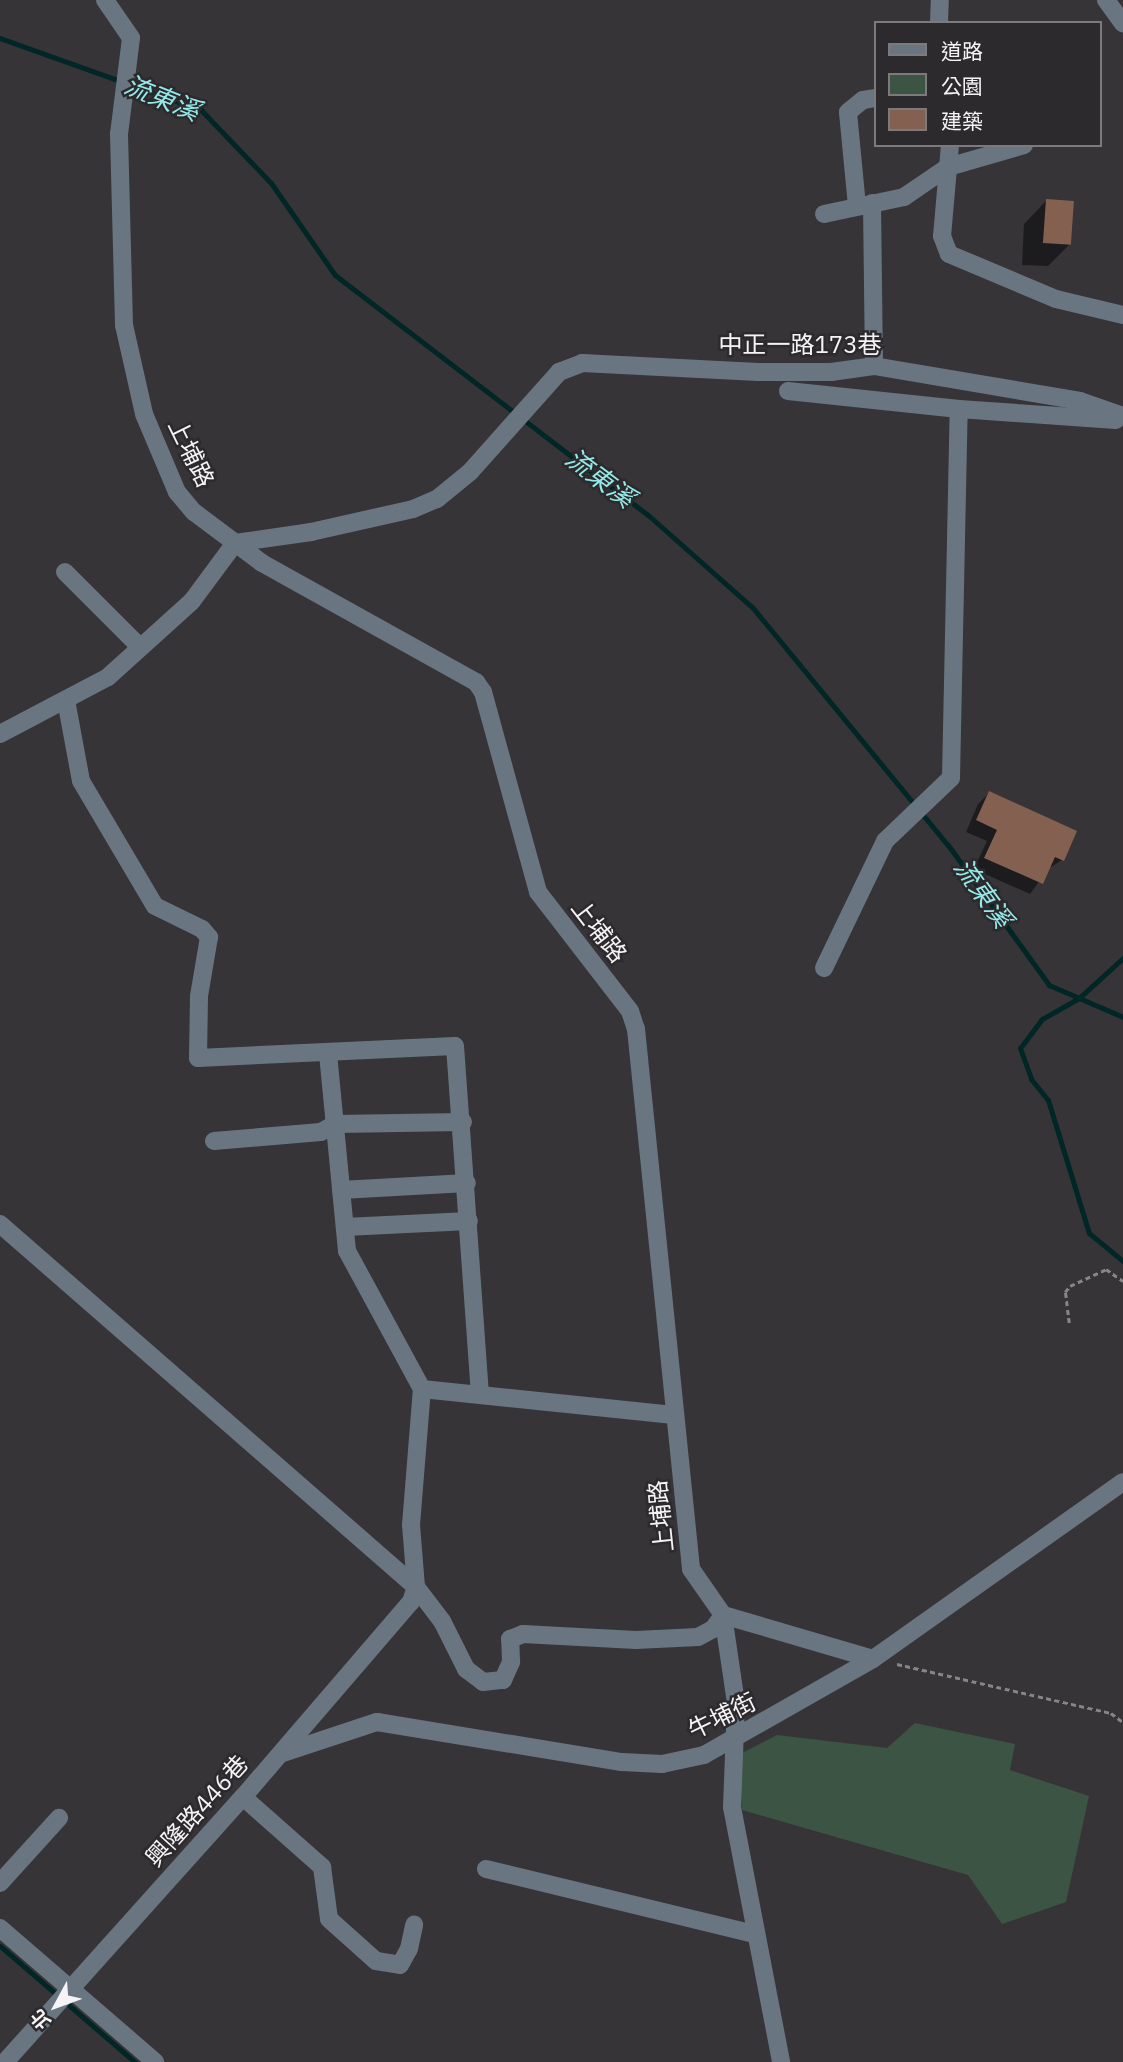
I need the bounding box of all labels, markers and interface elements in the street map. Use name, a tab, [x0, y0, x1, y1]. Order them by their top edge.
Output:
legend	[874, 21, 1102, 147]
text: 道路	[941, 37, 983, 65]
water label: 流東溪	[120, 69, 204, 127]
text: 公園	[941, 72, 983, 100]
text: 建築	[941, 107, 983, 135]
street label: 中正一路173巷	[718, 331, 882, 359]
street label: 上埔路	[162, 414, 220, 492]
water label: 流東溪	[559, 442, 641, 514]
water label: 流東溪	[947, 852, 1019, 934]
street label: 上埔路	[565, 894, 633, 968]
street label: 上埔路	[643, 1479, 679, 1553]
street label: 牛埔街	[683, 1687, 761, 1745]
street label: 興隆路446巷	[140, 1750, 254, 1872]
north arrow	[21, 1971, 91, 2041]
text: 北	[25, 2005, 55, 2035]

